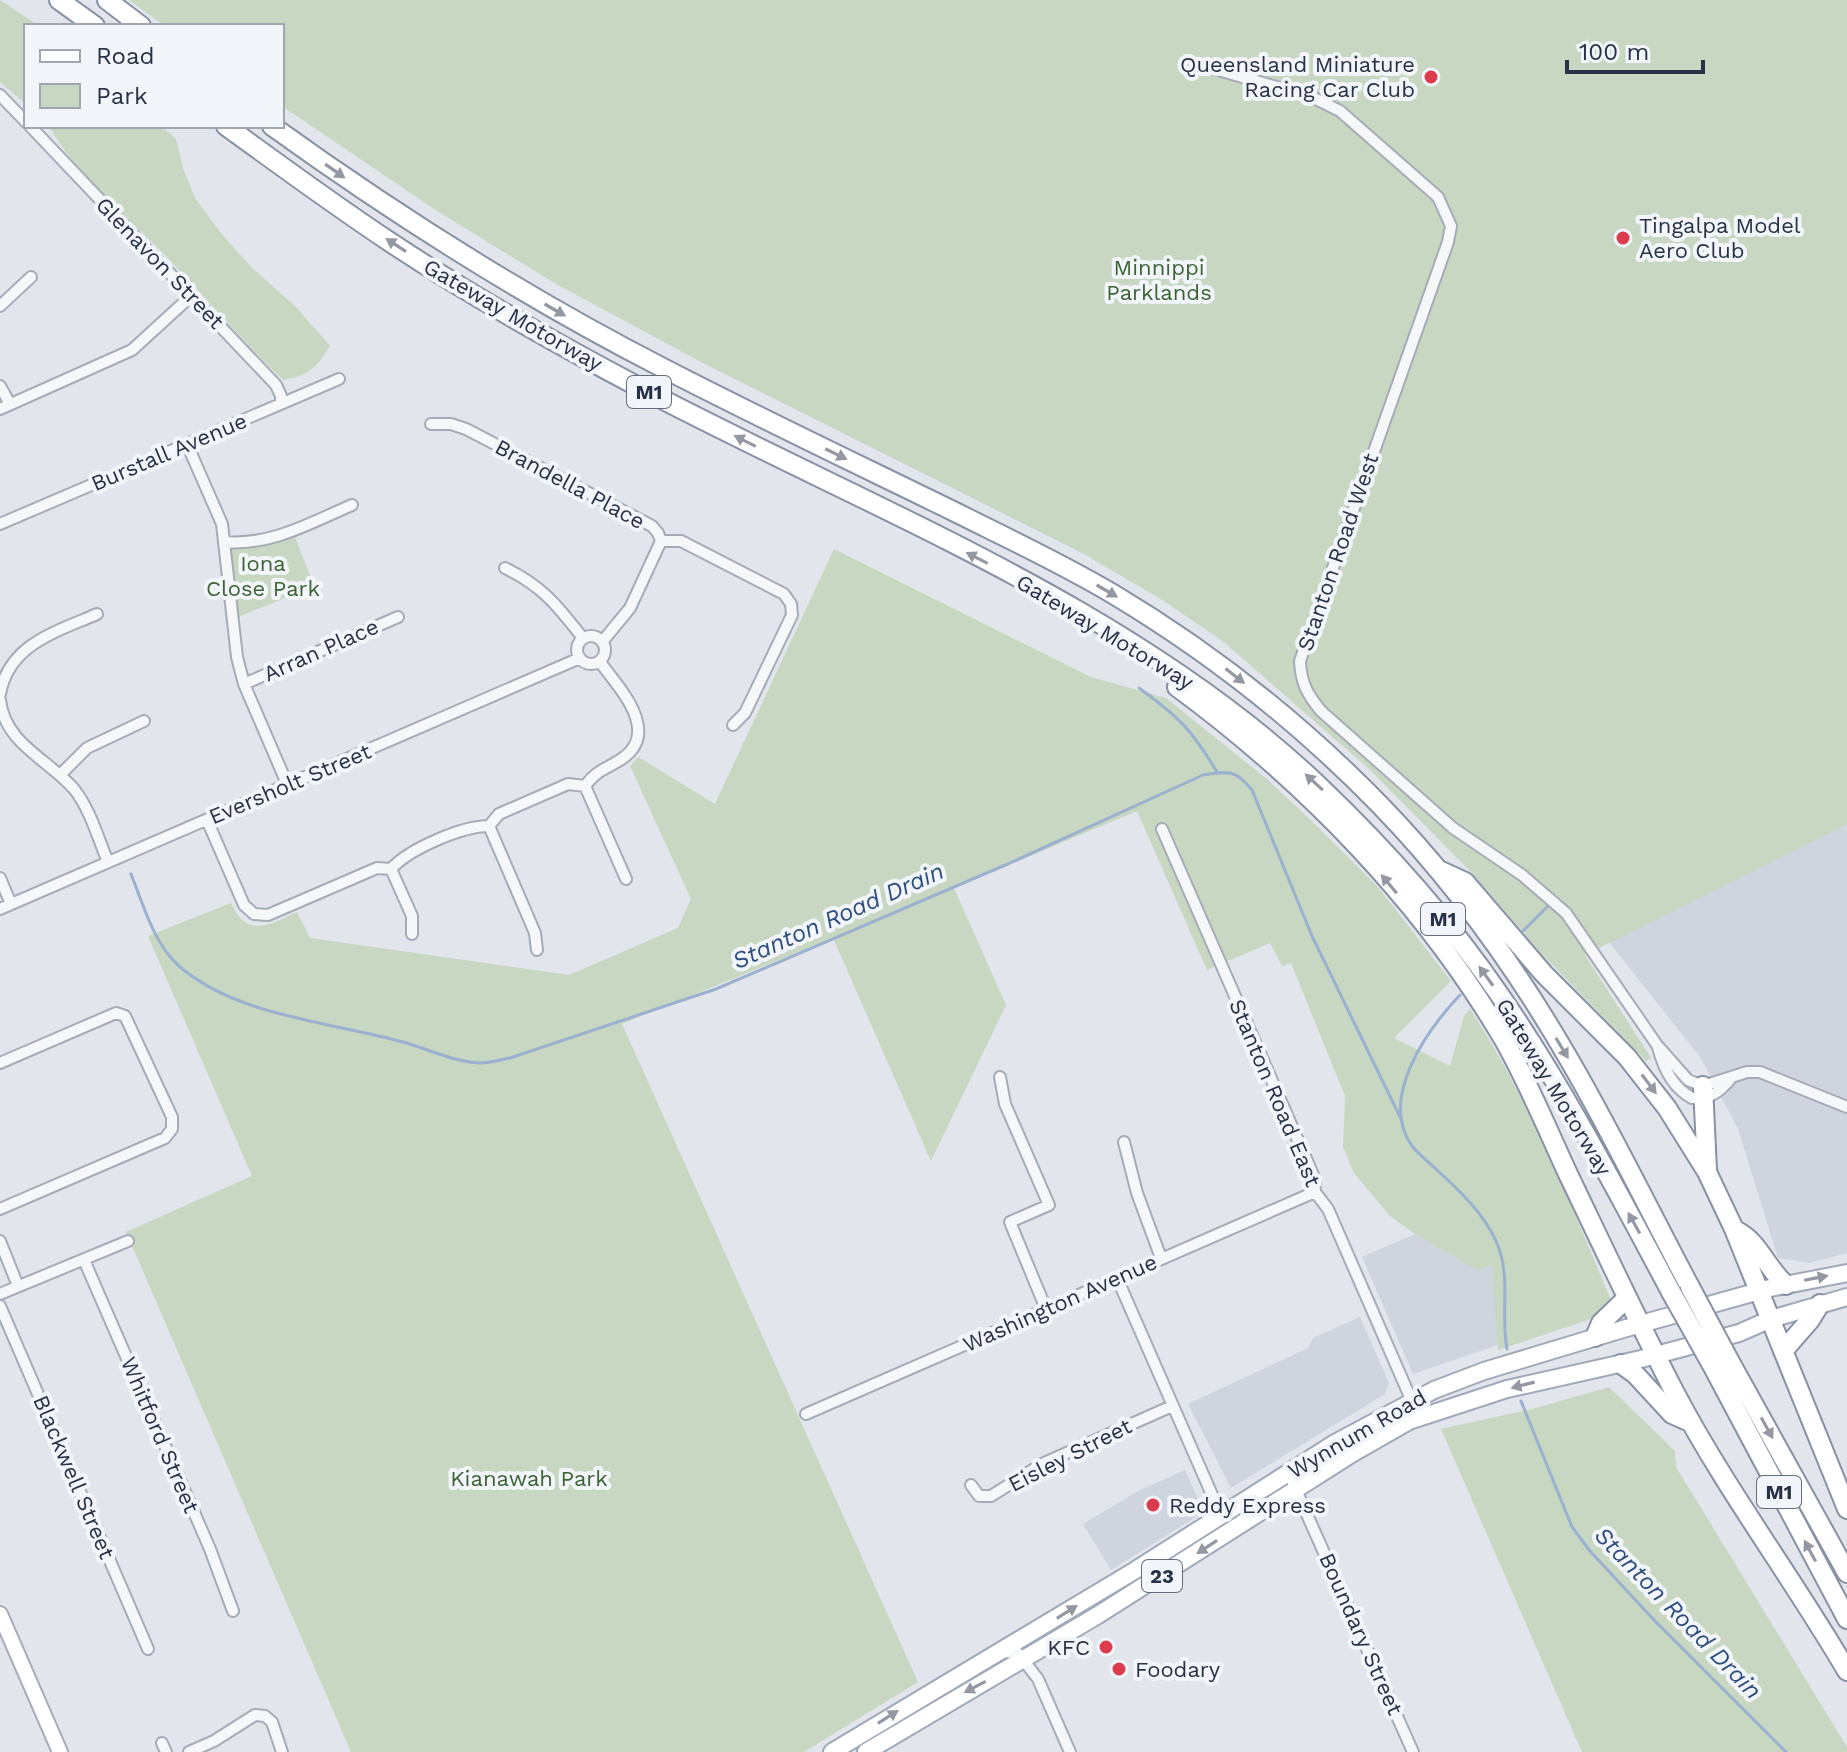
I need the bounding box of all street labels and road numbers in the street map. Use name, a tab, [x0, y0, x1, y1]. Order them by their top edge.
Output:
street label: Glenavon Street	[91, 192, 229, 334]
street label: Gateway Motorway	[419, 254, 607, 377]
road number: M1	[627, 376, 671, 408]
street label: Burstall Avenue	[87, 408, 251, 496]
street label: Brandella Place	[491, 434, 649, 534]
street label: Stanton Road West	[1292, 450, 1384, 654]
street label: Gateway Motorway	[1012, 569, 1199, 695]
street label: Arran Place	[260, 613, 382, 687]
street label: Eversholt Street	[205, 739, 375, 829]
road number: M1	[1421, 903, 1465, 935]
street label: Gateway Motorway	[1491, 994, 1617, 1181]
street label: Stanton Road East	[1224, 995, 1326, 1191]
street label: Washington Avenue	[959, 1249, 1161, 1357]
street label: Whitford Street	[116, 1353, 204, 1517]
street label: Wynnum Road	[1283, 1384, 1431, 1484]
street label: Blackwell Street	[28, 1391, 120, 1563]
street label: Eisley Street	[1004, 1413, 1136, 1497]
road number: M1	[1757, 1476, 1801, 1508]
street label: Boundary Street	[1314, 1549, 1408, 1719]
road number: 23	[1142, 1560, 1182, 1592]

